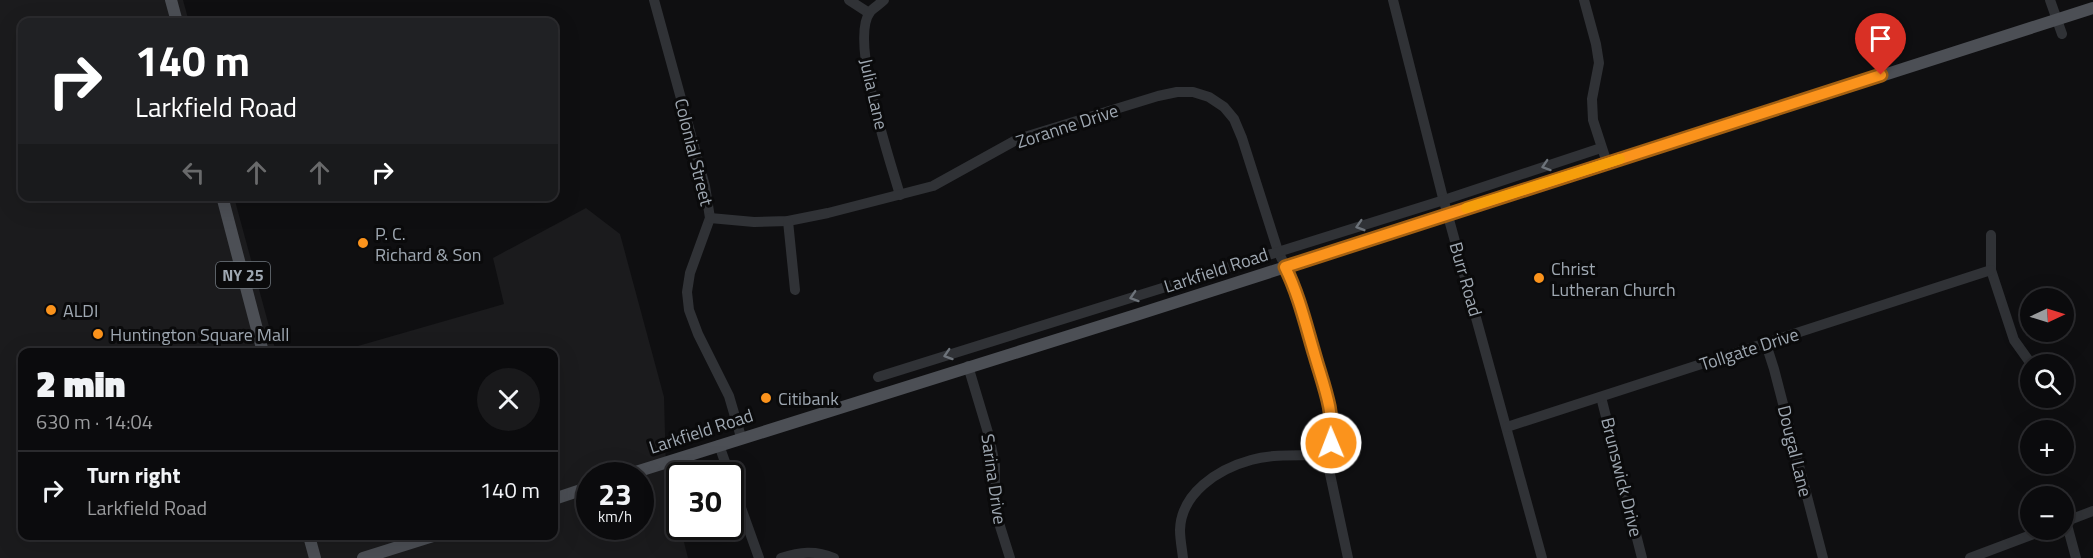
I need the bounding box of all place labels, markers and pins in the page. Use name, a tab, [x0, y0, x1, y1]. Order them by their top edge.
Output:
pin	[1855, 13, 1906, 75]
place label: P. C. Richard & Son	[375, 220, 481, 268]
marker: P. C. Richard & Son	[356, 236, 370, 250]
place label: Christ Lutheran Church	[1551, 255, 1676, 303]
marker: Christ Lutheran Church	[1532, 271, 1546, 285]
place label: ALDI	[63, 297, 98, 324]
marker: ALDI	[44, 303, 58, 317]
place label: Huntington Square Mall	[110, 321, 289, 348]
marker: Huntington Square Mall	[91, 327, 105, 341]
place label: Citibank	[778, 385, 839, 412]
marker: Citibank	[759, 391, 773, 405]

